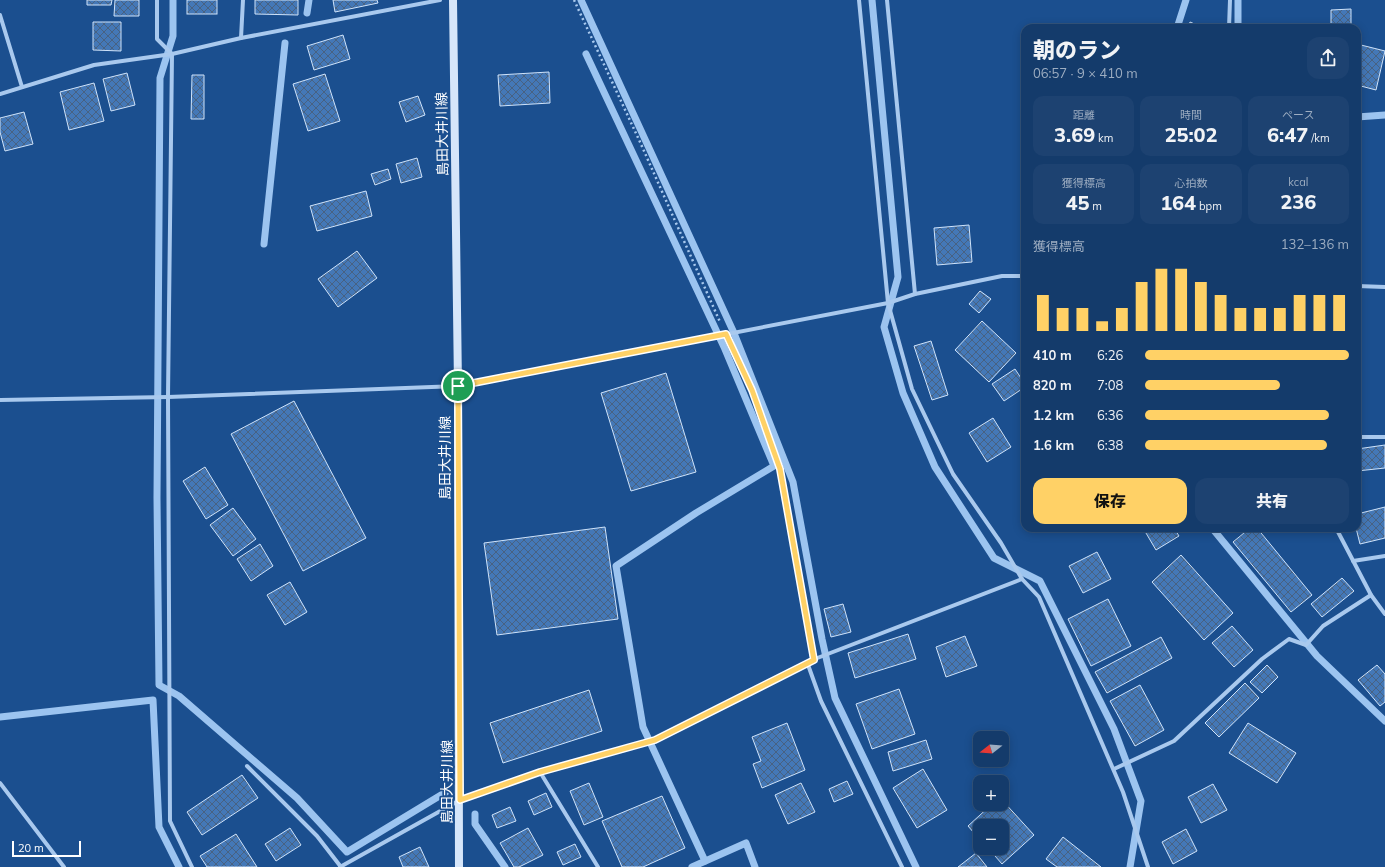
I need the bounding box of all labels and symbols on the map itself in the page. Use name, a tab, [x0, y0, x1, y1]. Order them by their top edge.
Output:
street label: 島田大井川線	[432, 92, 452, 176]
pin	[441, 369, 475, 403]
street label: 島田大井川線	[436, 416, 454, 500]
north arrow	[973, 731, 1009, 767]
street label: 島田大井川線	[438, 740, 456, 824]
scale bar	[12, 839, 81, 858]

